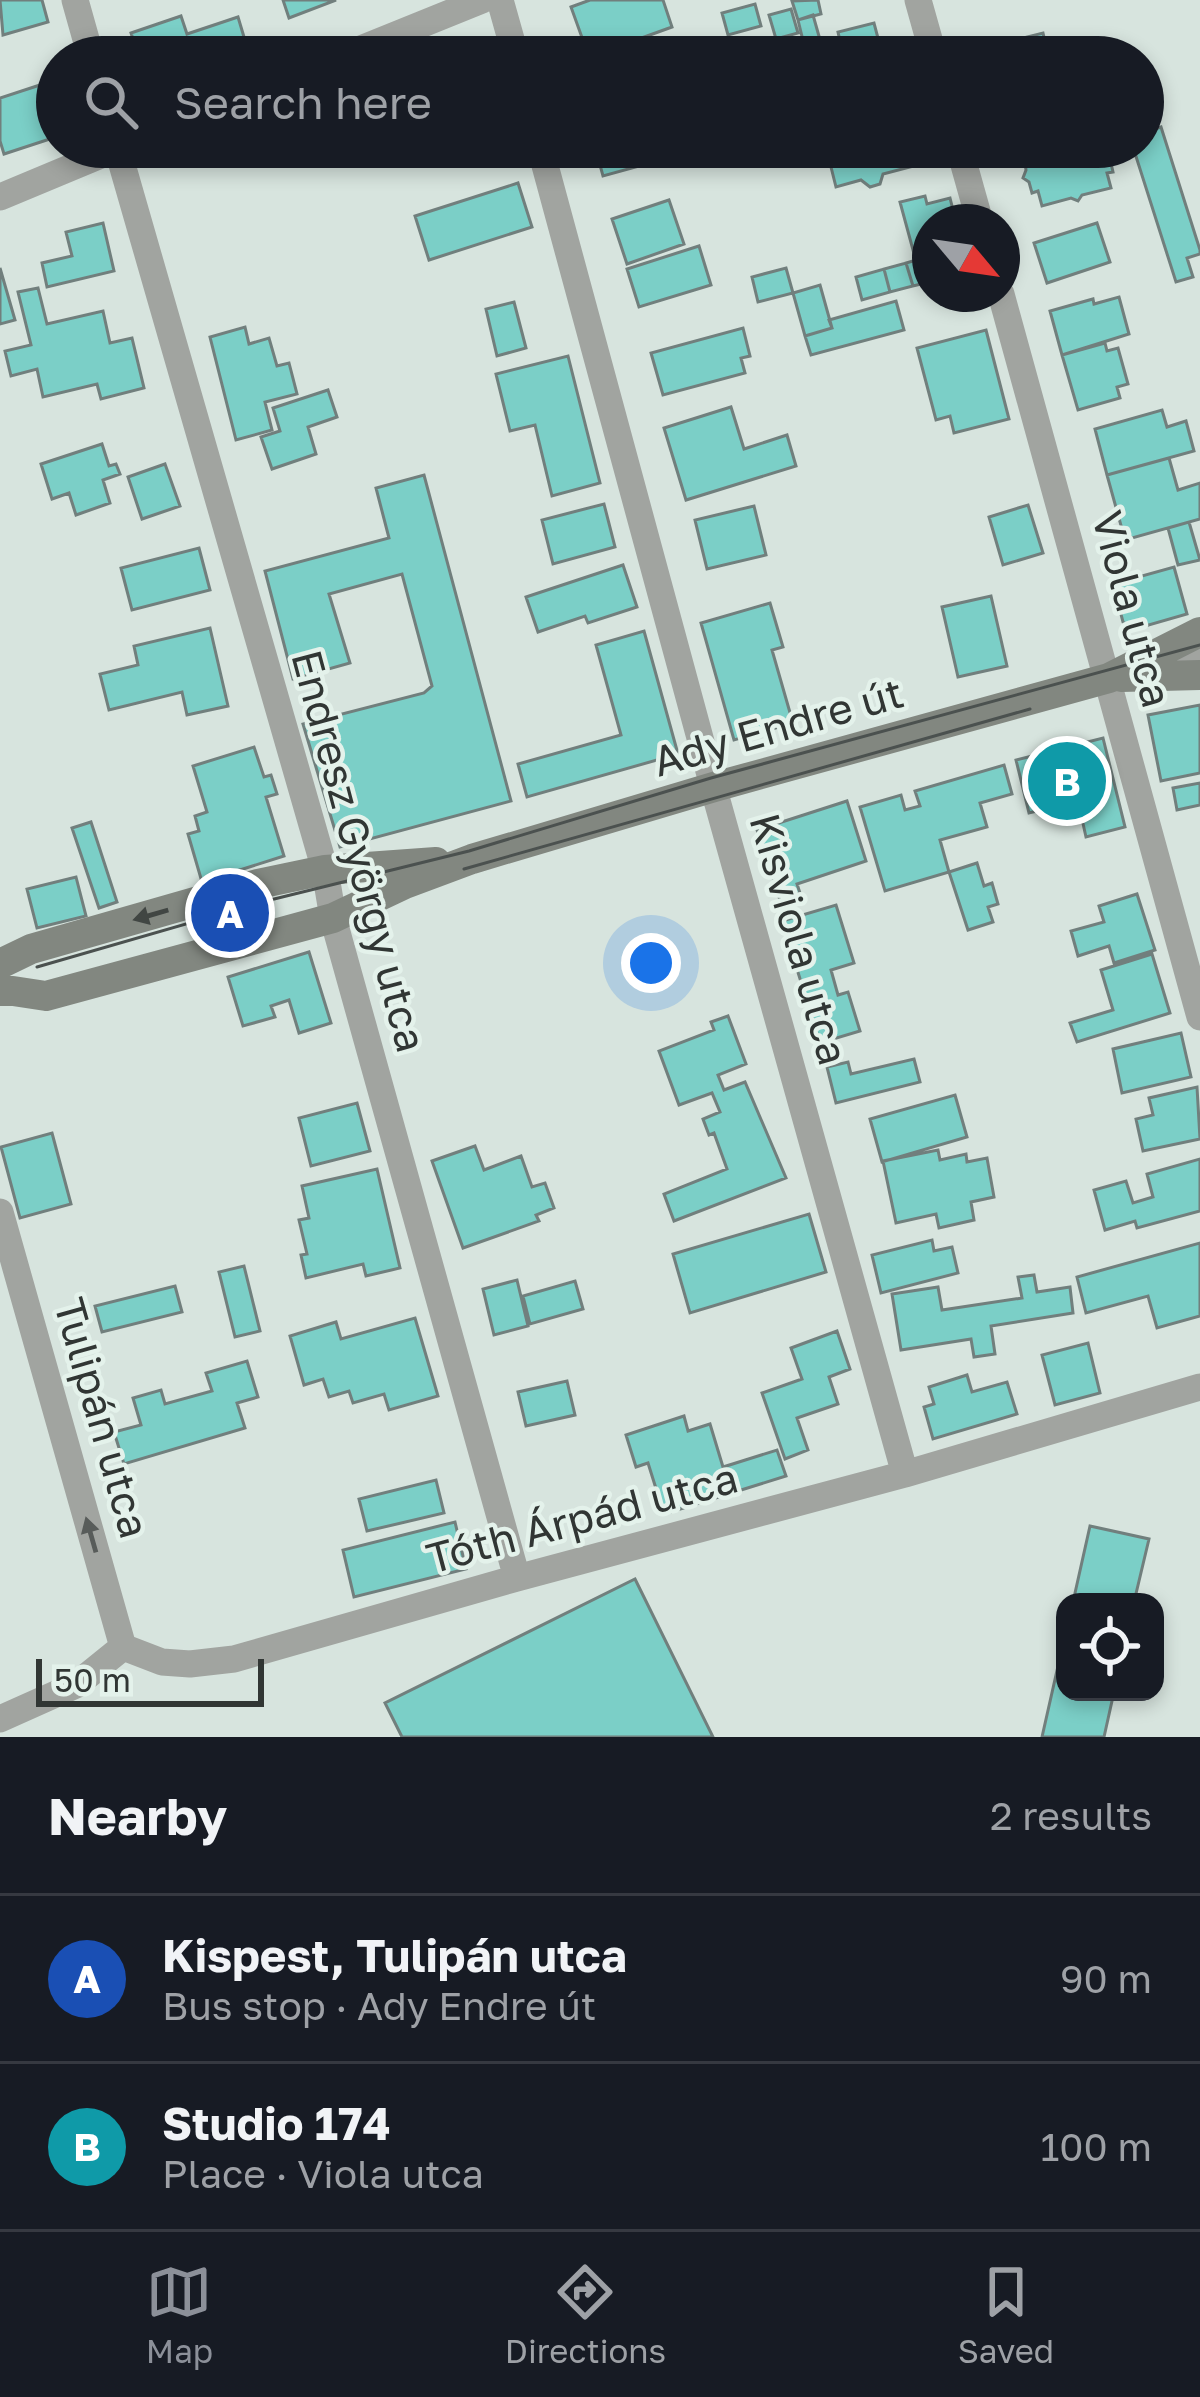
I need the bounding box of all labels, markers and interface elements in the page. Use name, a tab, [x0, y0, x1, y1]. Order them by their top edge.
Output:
search box	[36, 36, 1164, 168]
icon: search	[78, 69, 144, 135]
text: Search here	[174, 75, 432, 129]
north arrow	[912, 204, 1020, 312]
street label: Viola utca	[1083, 505, 1183, 712]
street label: Endresz György utca	[282, 644, 438, 1057]
street label: Ady Endre út	[647, 666, 909, 786]
pin: B	[1028, 736, 1106, 826]
street label: Kisviola utca	[740, 807, 860, 1070]
pin: A	[191, 868, 269, 958]
one-way arrow	[132, 906, 169, 925]
your location	[621, 933, 681, 993]
street label: Tulipán utca	[45, 1292, 161, 1543]
street label: Tóth Árpád utca	[421, 1451, 743, 1583]
one-way arrow	[81, 1516, 100, 1553]
map controls	[1056, 1593, 1164, 1701]
button: locate	[1056, 1593, 1164, 1701]
scale bar	[36, 1653, 264, 1706]
text: 50 m	[54, 1660, 131, 1699]
text: Nearby	[48, 1785, 227, 1846]
text: 2 results	[990, 1792, 1152, 1839]
text: Kispest, Tulipán utca	[162, 1928, 627, 1982]
text: A	[73, 1955, 101, 2002]
text: 90 m	[1060, 1955, 1152, 2002]
text: Bus stop · Ady Endre út	[162, 1982, 596, 2029]
text: Studio 174	[162, 2096, 391, 2150]
text: B	[73, 2123, 101, 2170]
text: 100 m	[1040, 2123, 1152, 2170]
text: Place · Viola utca	[162, 2150, 484, 2197]
tab: Map	[146, 2259, 213, 2370]
tab: Directions	[505, 2259, 666, 2370]
tab: Saved	[958, 2259, 1054, 2370]

